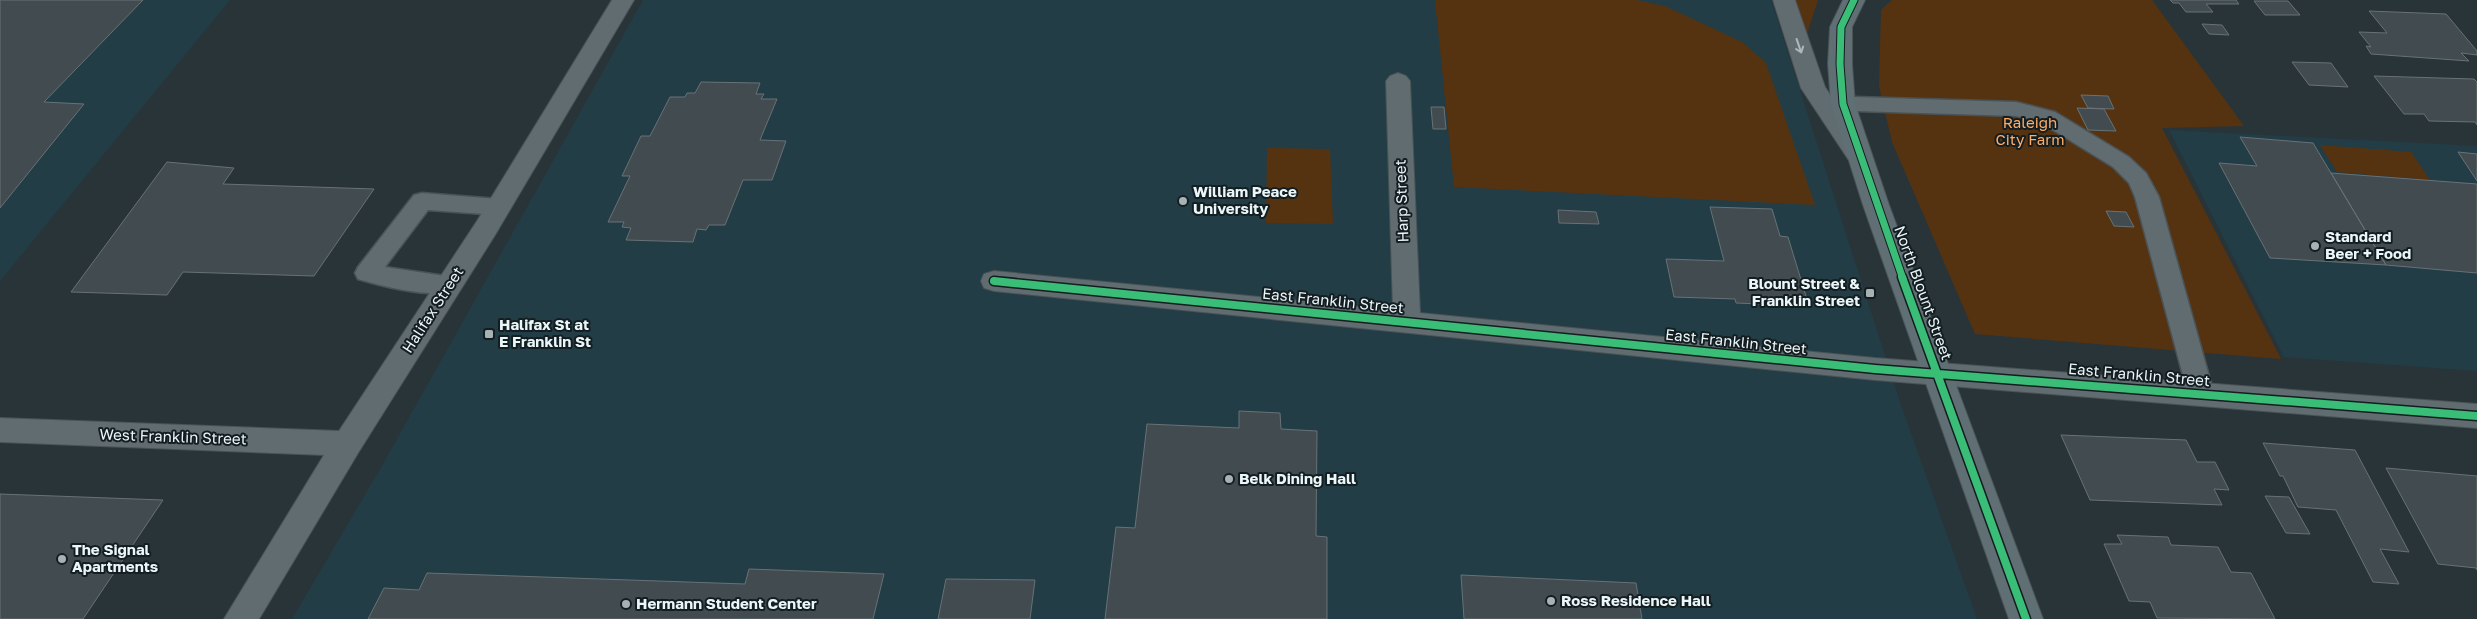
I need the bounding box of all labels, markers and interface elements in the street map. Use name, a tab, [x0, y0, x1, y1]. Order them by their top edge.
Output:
one-way arrow	[1795, 38, 1805, 54]
park label: Raleigh City Farm	[1996, 113, 2064, 148]
street label: Harp Street	[1391, 159, 1411, 243]
place label: William Peace University	[1193, 182, 1297, 217]
marker: William Peace University	[1177, 195, 1189, 207]
street label: North Blount Street	[1891, 223, 1957, 362]
place label: Standard Beer + Food	[2325, 227, 2411, 262]
marker: Standard Beer + Food	[2309, 240, 2321, 252]
street label: Halifax Street	[398, 263, 467, 356]
place label: Blount Street & Franklin Street	[1748, 274, 1860, 309]
street label: East Franklin Street	[1261, 284, 1405, 316]
marker: Blount Street & Franklin Street	[1864, 287, 1876, 299]
place label: Halifax St at E Franklin St	[499, 315, 591, 350]
street label: East Franklin Street	[1664, 325, 1808, 357]
marker: Halifax St at E Franklin St	[483, 328, 495, 340]
street label: East Franklin Street	[2067, 359, 2211, 389]
street label: West Franklin Street	[99, 424, 247, 448]
place label: Belk Dining Hall	[1239, 469, 1356, 487]
marker: Belk Dining Hall	[1223, 473, 1235, 485]
place label: The Signal Apartments	[72, 540, 158, 575]
marker: The Signal Apartments	[56, 553, 68, 565]
place label: Ross Residence Hall	[1561, 591, 1711, 609]
place label: Hermann Student Center	[636, 594, 817, 612]
marker: Ross Residence Hall	[1545, 595, 1557, 607]
marker: Hermann Student Center	[620, 598, 632, 610]

